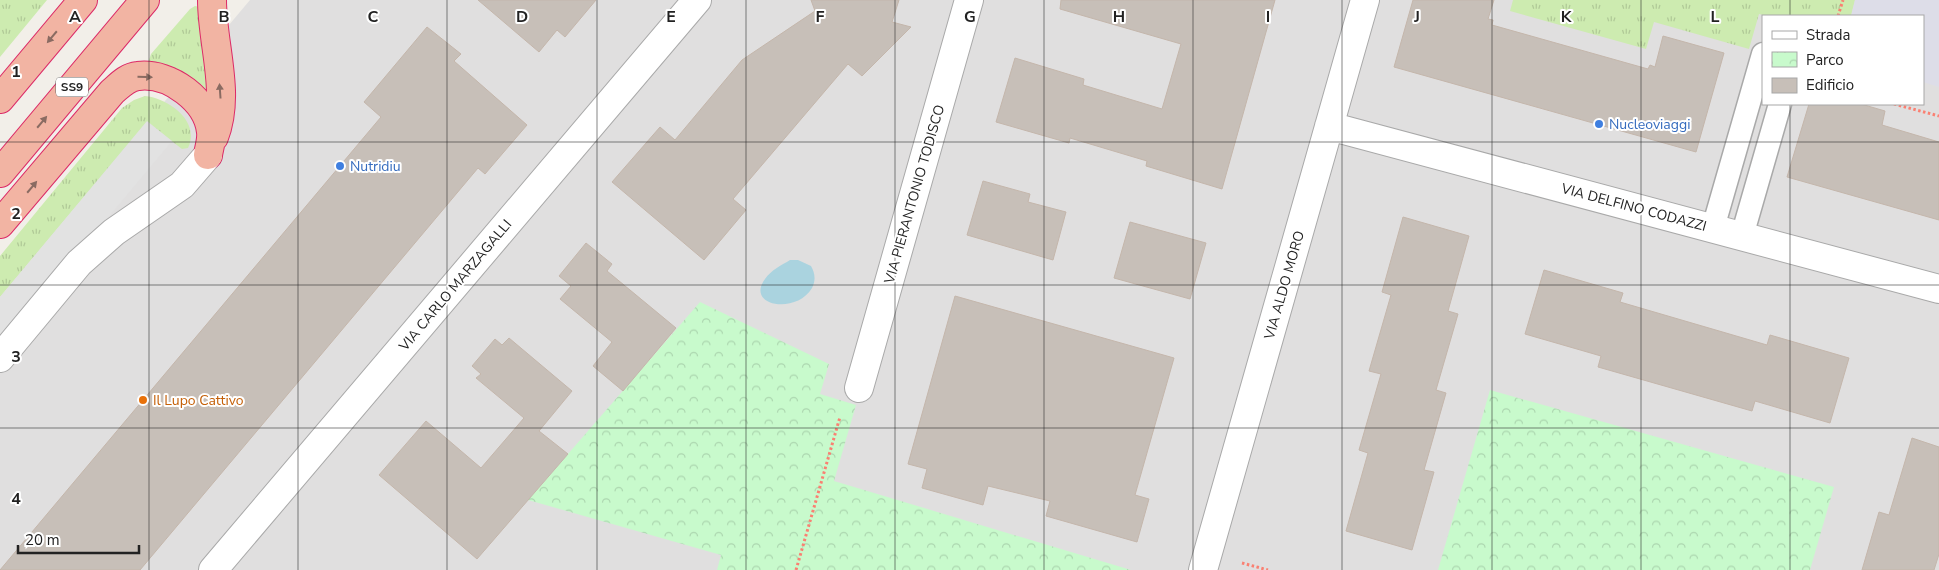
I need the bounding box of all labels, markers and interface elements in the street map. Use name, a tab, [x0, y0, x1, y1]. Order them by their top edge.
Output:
text: A	[69, 6, 81, 28]
text: B	[218, 6, 230, 28]
text: C	[368, 6, 379, 28]
text: D	[516, 6, 528, 28]
text: E	[666, 6, 676, 28]
text: F	[816, 6, 825, 28]
text: G	[964, 6, 976, 28]
text: H	[1113, 6, 1125, 28]
text: I	[1266, 6, 1270, 28]
text: J	[1413, 6, 1420, 28]
text: K	[1561, 6, 1573, 28]
text: L	[1711, 6, 1720, 28]
legend	[1762, 15, 1924, 105]
text: Strada	[1806, 25, 1850, 45]
one-way arrow	[46, 31, 57, 44]
text: Parco	[1806, 50, 1844, 70]
text: 1	[11, 61, 21, 83]
one-way arrow	[137, 73, 153, 81]
text: Edificio	[1806, 75, 1854, 95]
road number: SS9	[56, 77, 88, 96]
one-way arrow	[216, 83, 224, 99]
street label: VIA PIERANTONIO TODISCO	[880, 102, 949, 287]
place label: Nucleoviaggi	[1609, 115, 1690, 134]
one-way arrow	[37, 116, 48, 129]
marker: Nucleoviaggi	[1593, 118, 1605, 130]
place label: Nutridiu	[350, 157, 401, 176]
marker: Nutridiu	[334, 160, 346, 172]
street label: VIA DELFINO CODAZZI	[1558, 179, 1708, 236]
one-way arrow	[27, 181, 38, 194]
text: 2	[11, 203, 21, 225]
street label: VIA CARLO MARZAGALLI	[394, 216, 516, 356]
street label: VIA ALDO MORO	[1260, 229, 1309, 343]
text: 3	[11, 346, 21, 368]
place label: Il Lupo Cattivo	[153, 391, 244, 410]
marker: Il Lupo Cattivo	[137, 394, 149, 406]
text: 4	[11, 488, 21, 510]
scale bar	[18, 522, 139, 554]
text: 20 m	[25, 530, 60, 550]

